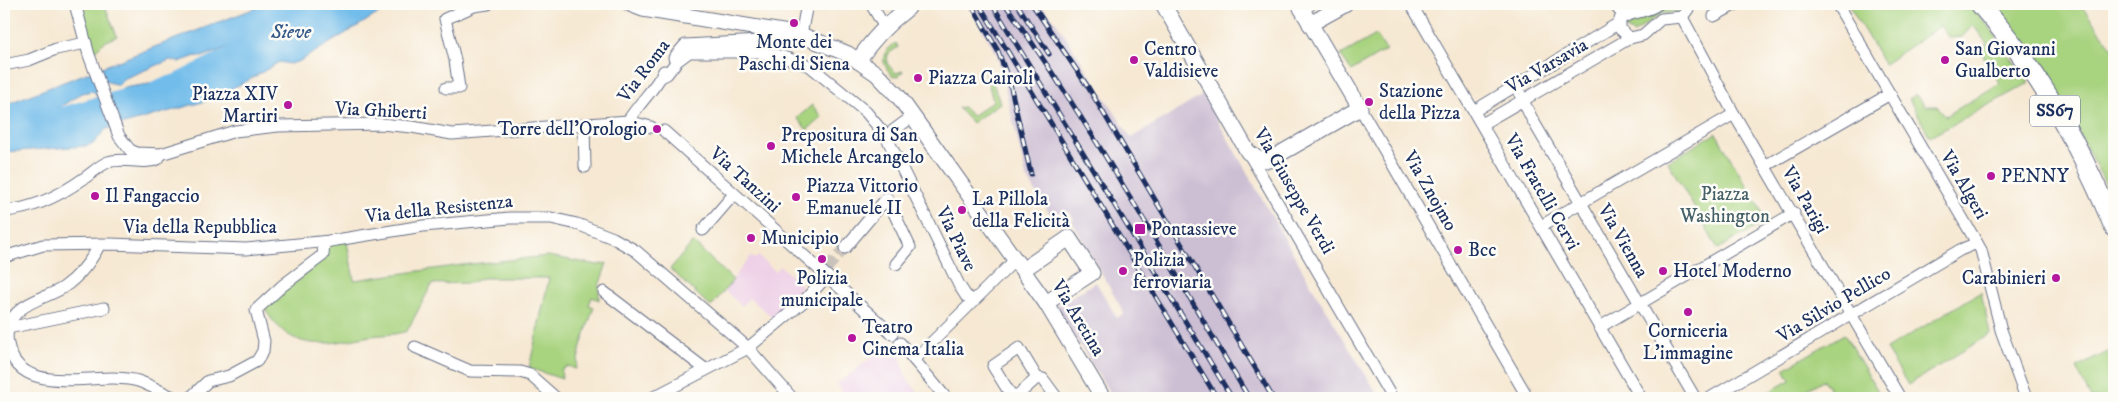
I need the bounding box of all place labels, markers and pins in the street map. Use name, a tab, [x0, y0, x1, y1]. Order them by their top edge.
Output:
marker: Monte dei Paschi di Siena	[788, 17, 800, 29]
place label: Monte dei Paschi di Siena	[738, 31, 850, 76]
place label: Centro Valdisieve	[1143, 38, 1218, 83]
place label: San Giovanni Gualberto	[1955, 38, 2056, 83]
marker: Centro Valdisieve	[1128, 54, 1140, 66]
marker: San Giovanni Gualberto	[1939, 54, 1951, 66]
place label: Piazza Cairoli	[928, 67, 1033, 90]
marker: Piazza Cairoli	[912, 72, 924, 84]
place label: Stazione della Pizza	[1379, 80, 1460, 125]
place label: Piazza XIV Martiri	[192, 83, 279, 128]
marker: Stazione della Pizza	[1363, 96, 1375, 108]
marker: Piazza XIV Martiri	[282, 99, 294, 111]
place label: Torre dell’Orologio	[498, 118, 647, 141]
marker: Torre dell’Orologio	[651, 123, 663, 135]
place label: Prepositura di San Michele Arcangelo	[781, 124, 924, 169]
marker: Prepositura di San Michele Arcangelo	[765, 140, 777, 152]
place label: PENNY	[2001, 165, 2070, 188]
marker: PENNY	[1985, 170, 1997, 182]
place label: Piazza Vittorio Emanuele II	[806, 175, 918, 220]
place label: Il Fangaccio	[105, 185, 200, 208]
place label: La Pillola della Felicità	[972, 188, 1070, 233]
marker: Il Fangaccio	[89, 190, 101, 202]
marker: Piazza Vittorio Emanuele II	[790, 191, 802, 203]
marker: La Pillola della Felicità	[956, 204, 968, 216]
place label: Pontassieve	[1151, 218, 1237, 241]
marker: Pontassieve	[1133, 222, 1147, 236]
place label: Municipio	[761, 227, 839, 250]
marker: Municipio	[745, 232, 757, 244]
place label: Bcc	[1468, 239, 1496, 262]
marker: Bcc	[1452, 244, 1464, 256]
place label: Polizia ferroviaria	[1133, 249, 1212, 294]
marker: Polizia municipale	[816, 253, 828, 265]
place label: Hotel Moderno	[1673, 260, 1791, 283]
marker: Polizia ferroviaria	[1117, 265, 1129, 277]
marker: Hotel Moderno	[1657, 265, 1669, 277]
place label: Polizia municipale	[781, 267, 863, 312]
place label: Carabinieri	[1962, 267, 2046, 290]
marker: Carabinieri	[2050, 272, 2062, 284]
marker: Corniceria L'immagine	[1682, 306, 1694, 318]
place label: Teatro Cinema Italia	[862, 316, 964, 361]
place label: Corniceria L'immagine	[1643, 320, 1733, 365]
marker: Teatro Cinema Italia	[846, 332, 858, 344]

